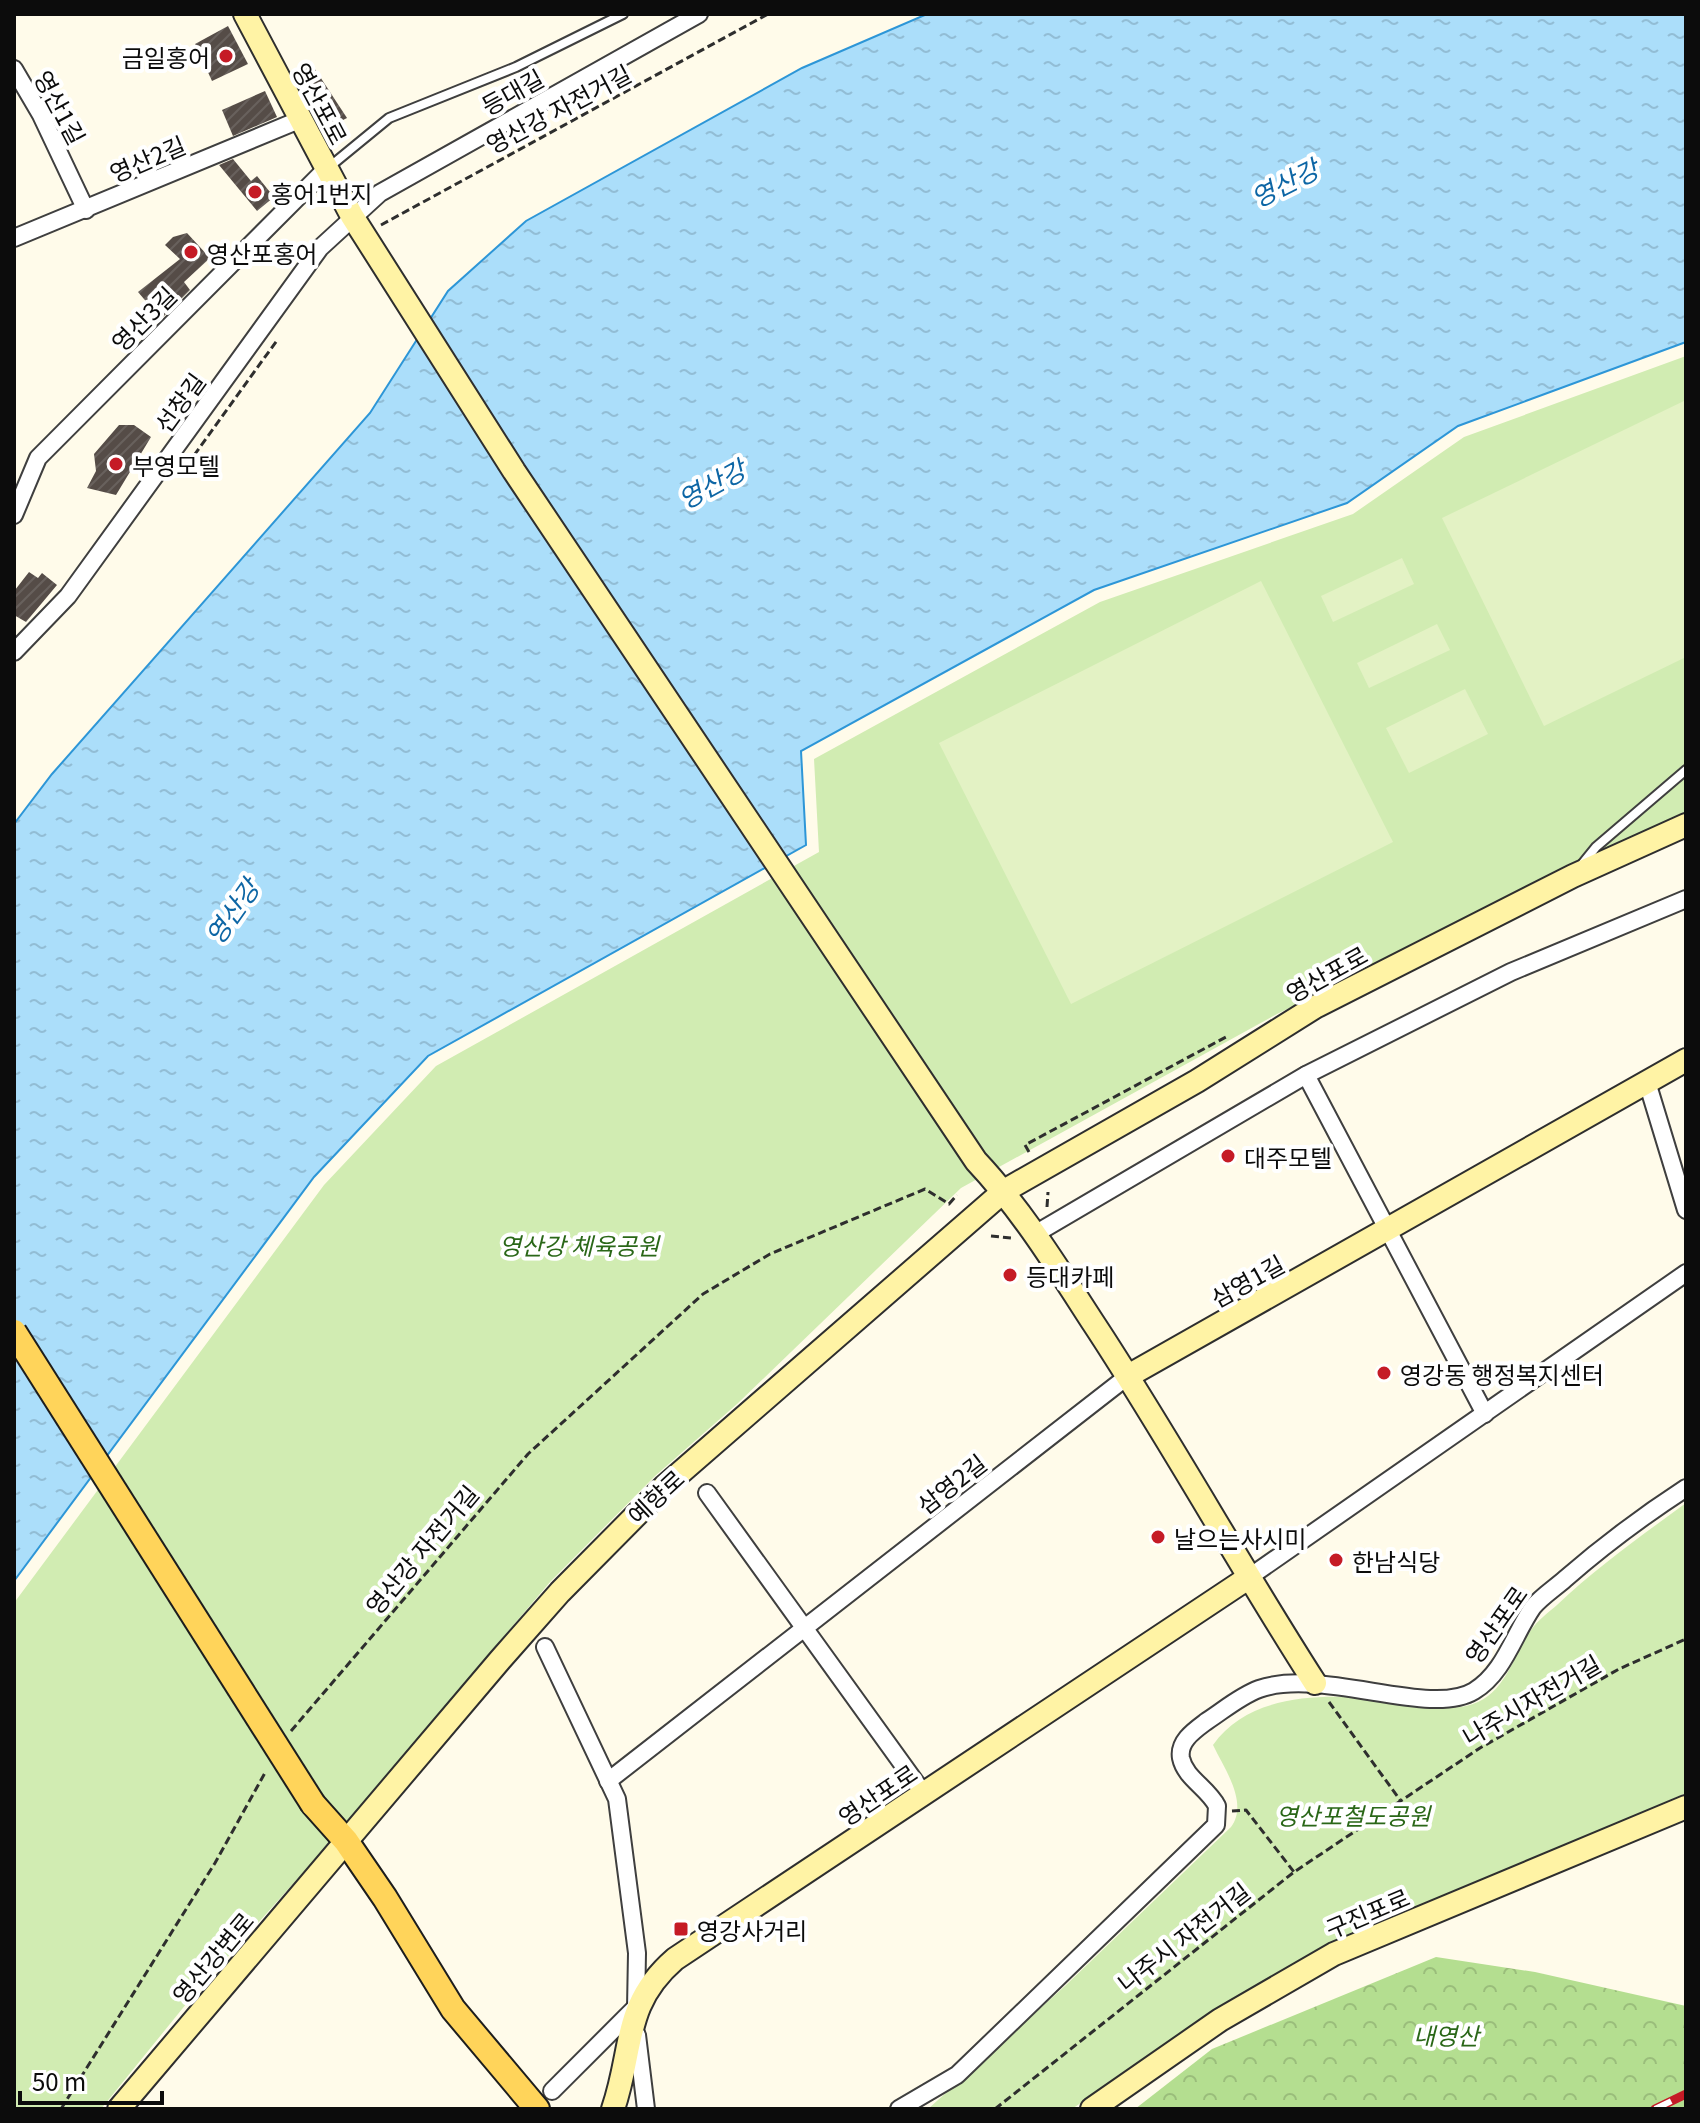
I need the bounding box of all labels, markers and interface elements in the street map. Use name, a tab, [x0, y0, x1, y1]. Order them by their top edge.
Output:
place label: 금일홍어	[122, 39, 210, 74]
marker: 금일홍어	[217, 47, 235, 65]
street label: 영산강 자전거길	[479, 55, 637, 161]
street label: 영산포로	[285, 56, 357, 150]
street label: 등대길	[475, 60, 549, 122]
street label: 영산1길	[27, 64, 95, 150]
street label: 영산2길	[104, 126, 190, 190]
water label: 영산강	[1244, 148, 1327, 215]
place label: 홍어1번지	[271, 175, 373, 210]
marker: 홍어1번지	[246, 183, 264, 201]
place label: 영산포홍어	[207, 235, 317, 270]
marker: 영산포홍어	[182, 243, 200, 261]
street label: 영산3길	[102, 277, 184, 359]
street label: 선창길	[145, 365, 213, 439]
place label: 부영모텔	[132, 447, 220, 482]
water label: 영산강	[671, 448, 754, 516]
marker: 부영모텔	[107, 455, 125, 473]
water label: 영산강	[195, 868, 268, 951]
street label: 영산포로	[1279, 936, 1373, 1010]
place label: 대주모텔	[1244, 1139, 1332, 1174]
marker: 대주모텔	[1219, 1147, 1237, 1165]
park label: 영산강 체육공원	[499, 1227, 661, 1262]
street label: 삼영1길	[1204, 1245, 1290, 1315]
place label: 등대카페	[1026, 1258, 1114, 1293]
marker: 등대카페	[1001, 1266, 1019, 1284]
place label: 영강동 행정복지센터	[1400, 1356, 1604, 1391]
marker: 영강동 행정복지센터	[1375, 1364, 1393, 1382]
street label: 삼영2길	[909, 1445, 993, 1521]
street label: 예향로	[619, 1461, 691, 1531]
street label: 영산강 자전거길	[356, 1476, 486, 1622]
place label: 날으는사시미	[1174, 1520, 1306, 1555]
marker: 날으는사시미	[1149, 1528, 1167, 1546]
place label: 한남식당	[1352, 1543, 1440, 1578]
marker: 한남식당	[1327, 1551, 1345, 1569]
street label: 영산포로	[1455, 1578, 1535, 1670]
street label: 나주시자전거길	[1455, 1645, 1607, 1753]
street label: 영산포로	[831, 1755, 923, 1833]
park label: 영산포철도공원	[1276, 1797, 1432, 1832]
street label: 나주시 자전거길	[1109, 1873, 1257, 1999]
street label: 구진포로	[1320, 1879, 1414, 1945]
street label: 영산강변로	[163, 1903, 261, 2011]
place label: 영강사거리	[697, 1912, 807, 1947]
marker: 영강사거리	[672, 1920, 690, 1938]
park label: 내영산	[1413, 2017, 1482, 2052]
scale bar	[20, 2055, 162, 2105]
text: 50 m	[32, 2063, 86, 2098]

